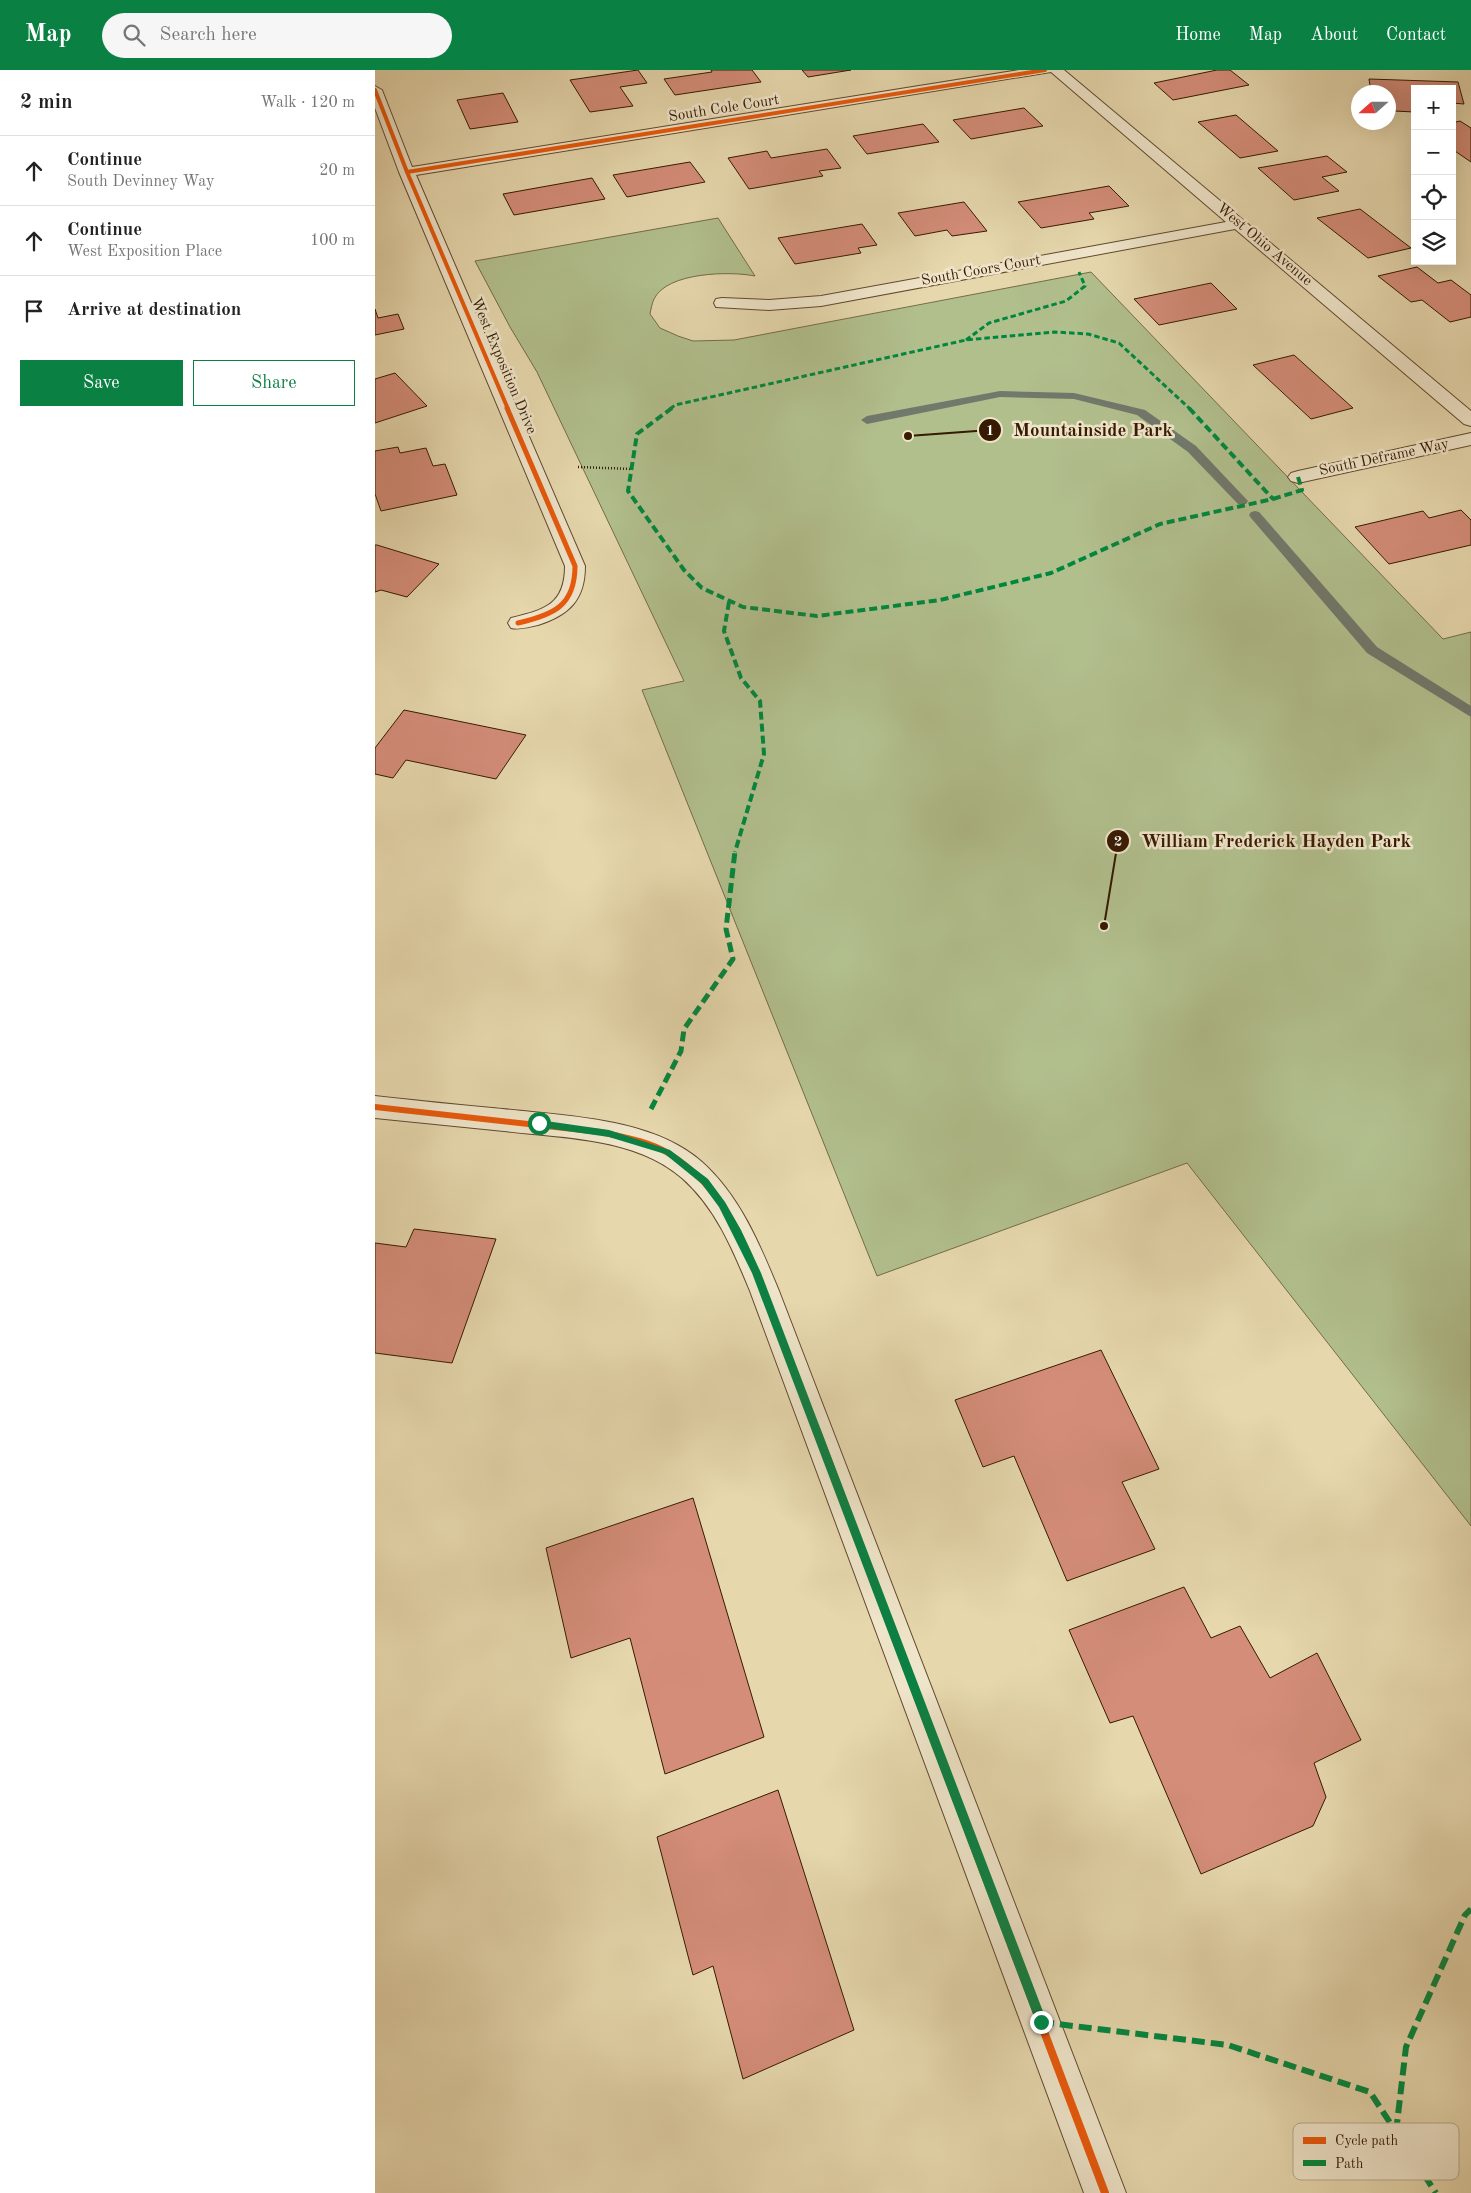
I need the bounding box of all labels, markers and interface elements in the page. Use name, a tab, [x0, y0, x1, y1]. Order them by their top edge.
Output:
search box	[102, 13, 452, 58]
icon: search	[120, 21, 148, 49]
text: Map	[25, 23, 72, 47]
text: Search here	[160, 26, 257, 45]
text: Home	[1175, 26, 1221, 44]
text: Map	[1249, 26, 1282, 44]
text: About	[1310, 26, 1358, 44]
text: Contact	[1386, 26, 1446, 44]
north arrow	[1351, 85, 1396, 130]
map controls	[1411, 85, 1456, 265]
button: +	[1411, 85, 1456, 130]
text: 2 min	[20, 92, 73, 113]
street label: South Cole Court	[668, 93, 780, 125]
text: Walk · 120 m	[260, 95, 355, 111]
button: −	[1411, 130, 1456, 175]
text: Continue	[67, 151, 142, 170]
icon: ahead	[20, 157, 48, 185]
text: 20 m	[319, 163, 355, 179]
text: South Devinney Way	[67, 174, 214, 190]
button: locate	[1411, 175, 1456, 220]
street label: West Ohio Avenue	[1213, 201, 1315, 289]
button: layers	[1411, 220, 1456, 265]
text: Continue	[67, 221, 142, 240]
icon: ahead	[20, 227, 48, 255]
text: 100 m	[310, 233, 355, 249]
text: West Exposition Place	[67, 244, 222, 260]
street label: South Coors Court	[920, 253, 1042, 289]
street label: West Exposition Drive	[467, 296, 539, 436]
icon: arrive	[20, 297, 48, 325]
text: Arrive at destination	[67, 301, 241, 320]
button: Save	[20, 360, 183, 406]
button: Share	[193, 360, 355, 406]
callout: Mountainside Park	[978, 413, 1182, 447]
text: Mountainside Park	[1013, 422, 1173, 441]
text: 1	[986, 424, 994, 439]
street label: South Deframe Way	[1318, 437, 1450, 479]
callout: William Frederick Hayden Park	[1106, 824, 1421, 858]
text: William Frederick Hayden Park	[1141, 833, 1411, 852]
text: 2	[1114, 835, 1122, 850]
route start	[528, 1112, 551, 1135]
route end	[1030, 2011, 1053, 2034]
legend	[1293, 2123, 1459, 2180]
text: Cycle path	[1335, 2134, 1398, 2148]
text: Path	[1335, 2157, 1364, 2171]

